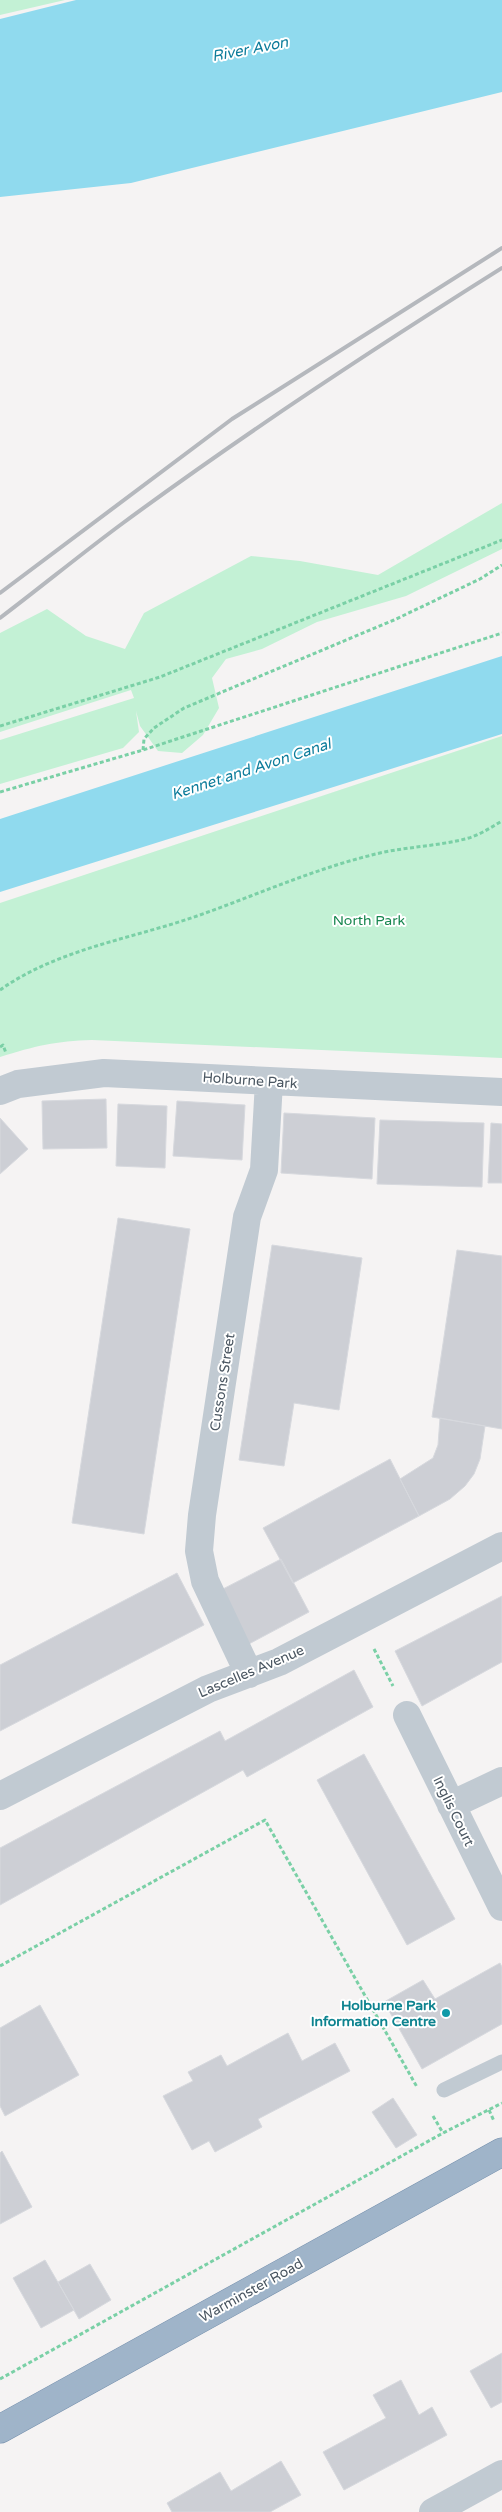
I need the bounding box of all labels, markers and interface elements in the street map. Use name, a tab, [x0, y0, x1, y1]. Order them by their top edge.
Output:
water label: River Avon	[210, 33, 290, 65]
water label: Kennet and Avon Canal	[169, 734, 335, 803]
park label: North Park	[333, 912, 406, 929]
street label: Holburne Park	[202, 1069, 298, 1092]
street label: Cussons Street	[206, 1331, 239, 1432]
street label: Lascelles Avenue	[196, 1641, 307, 1701]
street label: Inglis Court	[429, 1773, 478, 1850]
place label: Holburne Park Information Centre	[311, 1997, 436, 2030]
marker: Holburne Park Information Centre	[440, 2007, 452, 2019]
street label: Warminster Road	[197, 2255, 306, 2326]

